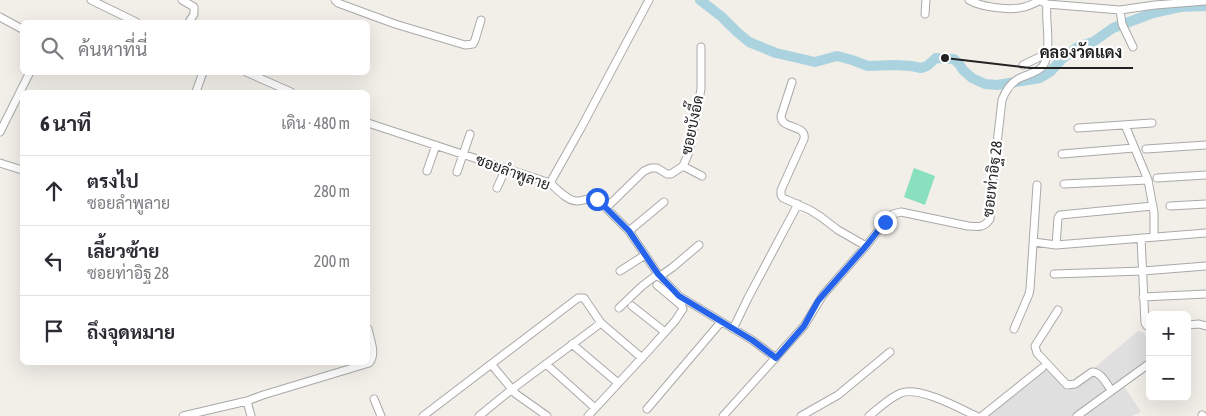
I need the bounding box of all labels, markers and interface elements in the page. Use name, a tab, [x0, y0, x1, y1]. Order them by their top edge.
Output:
search box	[20, 20, 370, 75]
icon: search	[38, 34, 66, 62]
callout: คลองวัดแดง	[1030, 37, 1133, 68]
text: ค้นหาที่นี่	[78, 38, 147, 60]
text: คลองวัดแดง	[1040, 42, 1122, 61]
street label: ซอยบังอี๊ด	[671, 92, 707, 157]
text: 6 นาที	[40, 111, 91, 135]
text: เดิน · 480 m	[281, 114, 350, 132]
street label: ซอยท่าอิฐ 28	[978, 140, 1007, 218]
street label: ซอยลำพูลาย	[473, 151, 553, 195]
text: ตรงไป	[87, 170, 139, 192]
icon: ahead	[40, 177, 68, 205]
text: 280 m	[314, 182, 350, 200]
route start	[586, 188, 609, 211]
text: ซอยลำพูลาย	[87, 194, 170, 212]
route end	[874, 211, 897, 234]
text: เลี้ยวซ้าย	[87, 240, 159, 262]
icon: left	[40, 247, 68, 275]
text: 200 m	[314, 252, 350, 270]
text: ซอยท่าอิฐ 28	[87, 264, 169, 282]
map controls	[1146, 311, 1191, 401]
button: +	[1146, 311, 1191, 356]
icon: arrive	[40, 317, 68, 345]
text: ถึงจุดหมาย	[87, 321, 175, 343]
button: −	[1146, 356, 1191, 401]

